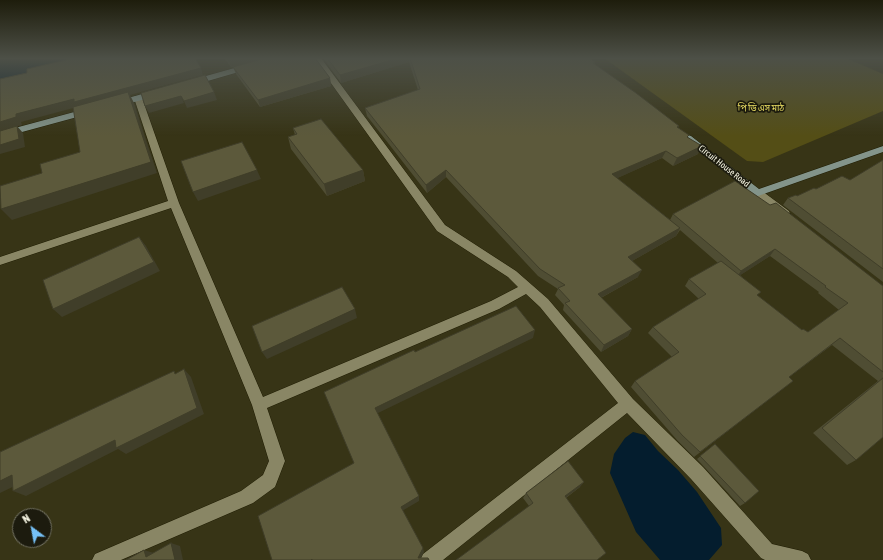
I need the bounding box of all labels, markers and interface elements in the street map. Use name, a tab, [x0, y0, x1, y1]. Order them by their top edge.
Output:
park label: পি ডি এস মাঠ	[738, 103, 784, 113]
street label: Circuit House Road	[696, 143, 752, 189]
north arrow	[12, 508, 52, 548]
text: N	[20, 512, 32, 525]

